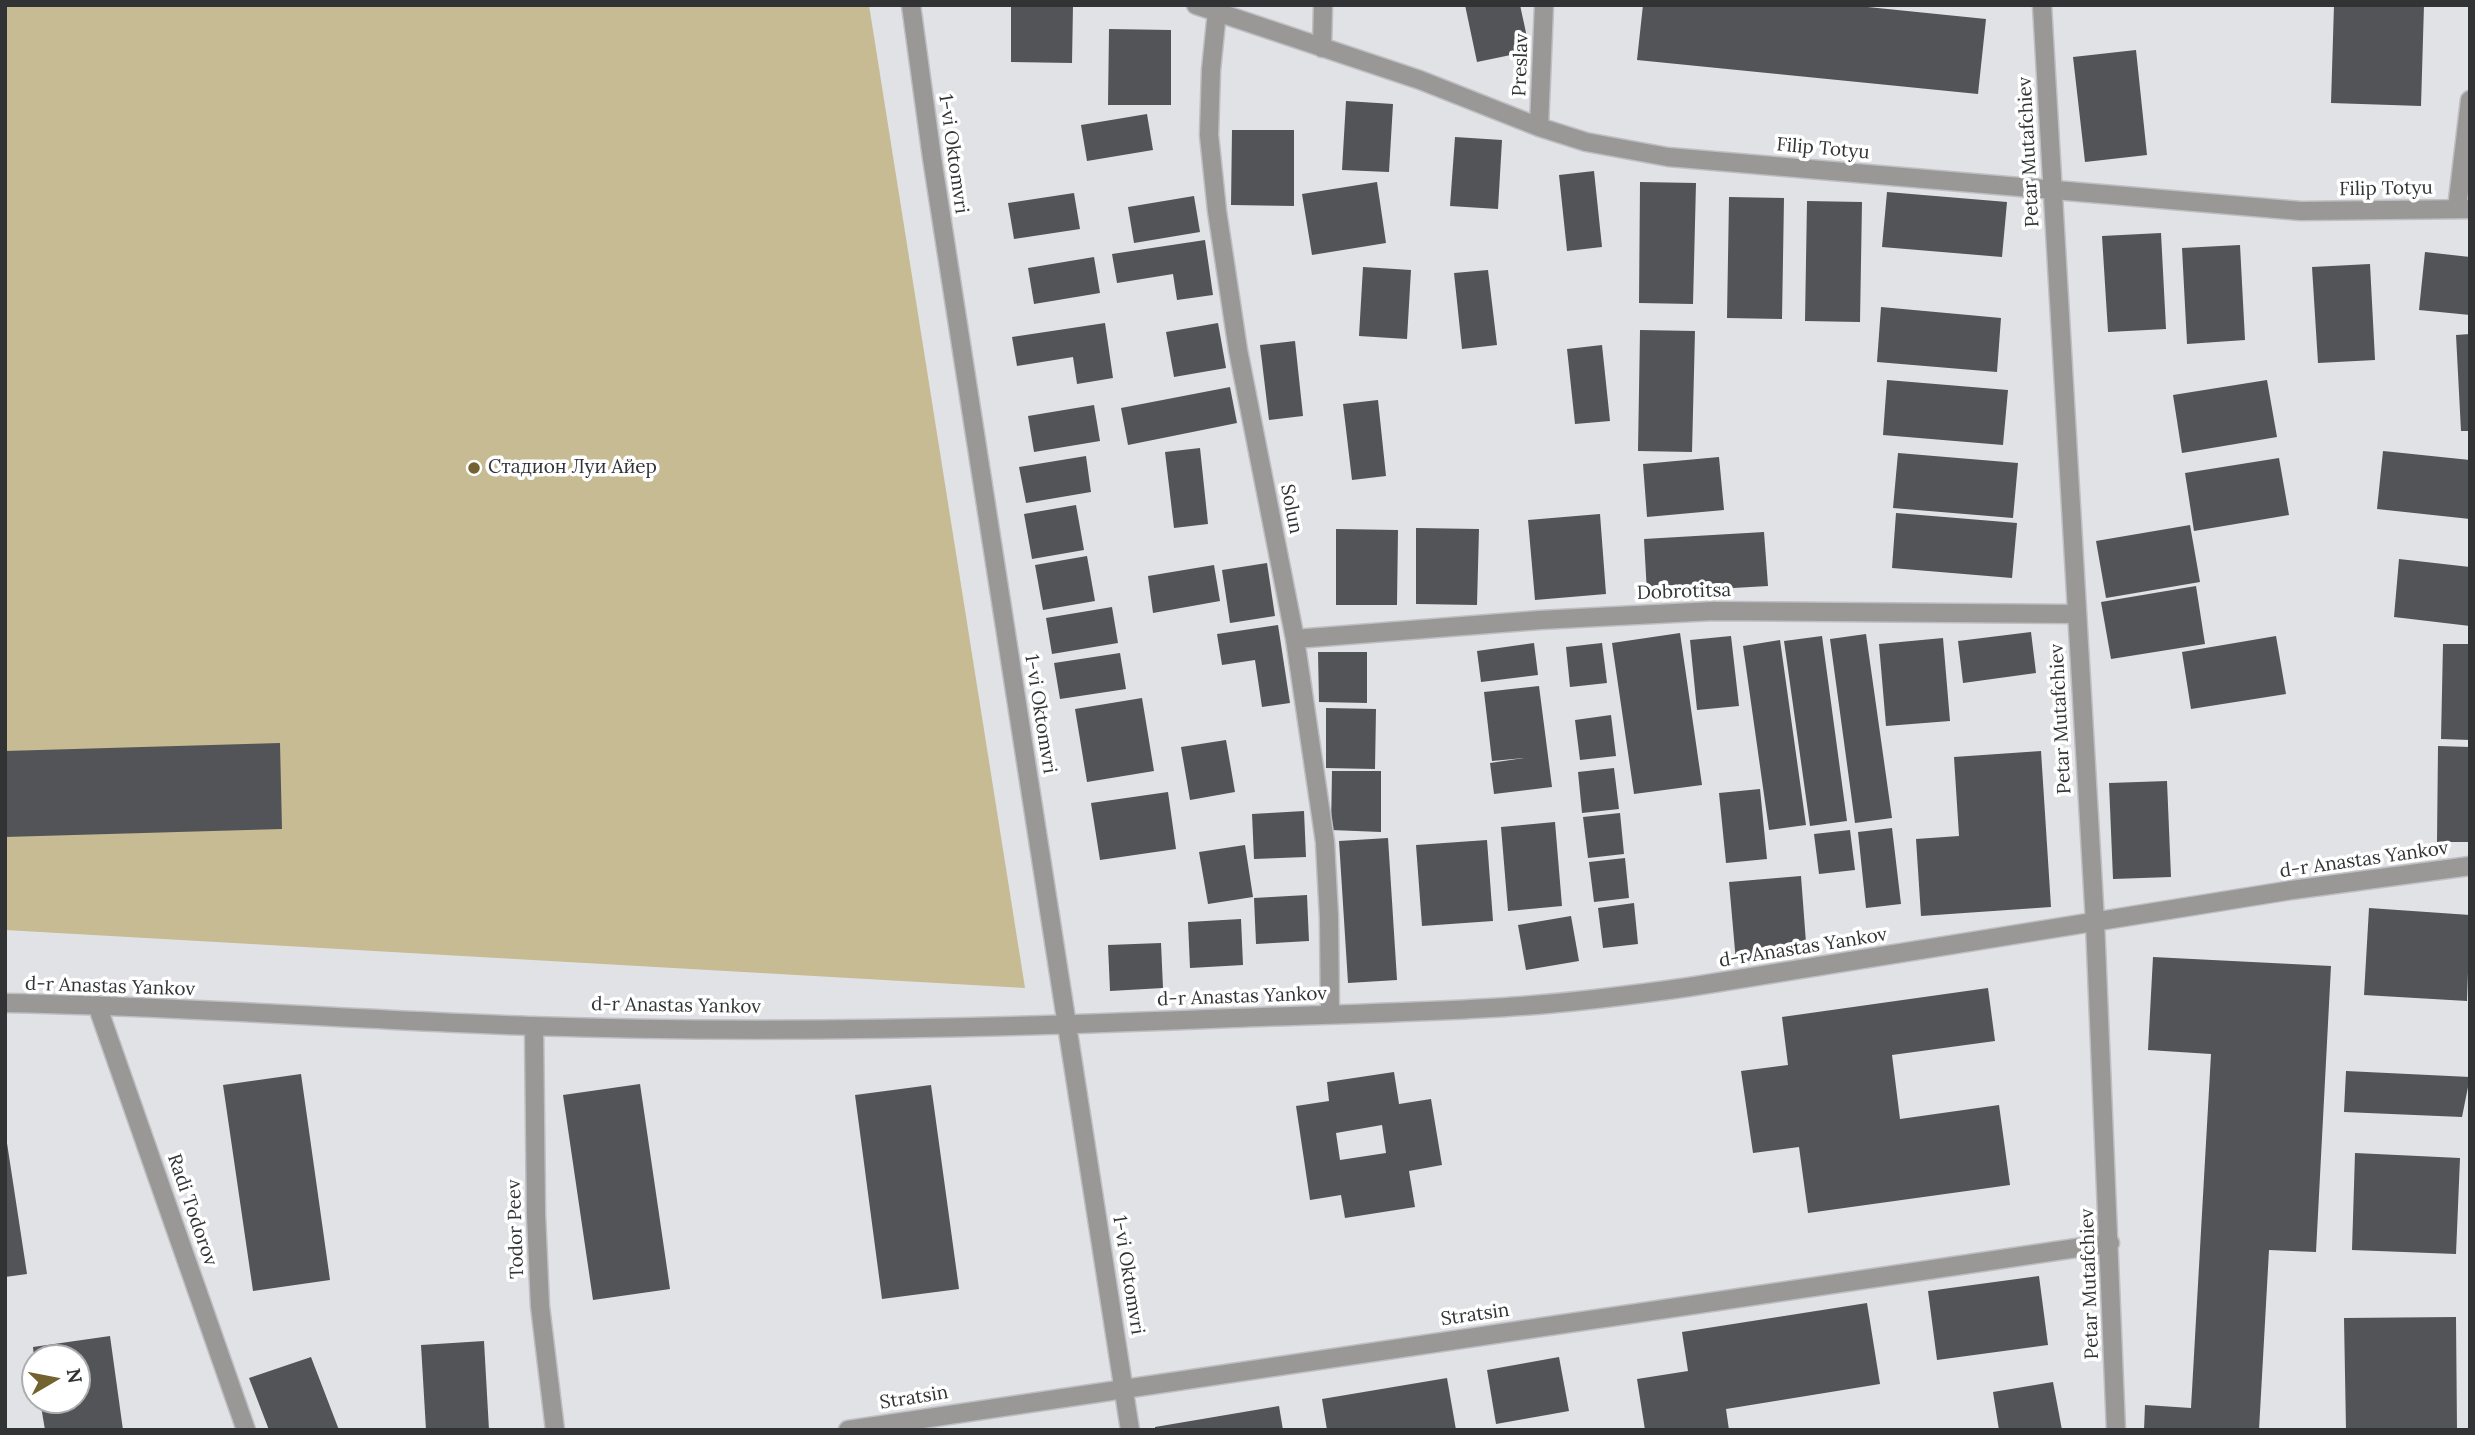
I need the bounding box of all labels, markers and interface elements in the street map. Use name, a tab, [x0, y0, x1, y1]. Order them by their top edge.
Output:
street label: Preslav	[1509, 33, 1533, 97]
street label: Petar Mutafchiev	[2014, 76, 2044, 228]
street label: 1-vi Oktomvri	[933, 93, 973, 215]
street label: Filip Totyu	[1775, 134, 1871, 164]
street label: Filip Totyu	[2339, 177, 2433, 201]
place label: Стадион Луи Айер	[488, 457, 657, 479]
marker: Стадион Луи Айер	[466, 460, 482, 476]
street label: Solun	[1275, 482, 1307, 536]
street label: Dobrotitsa	[1636, 579, 1732, 605]
street label: Petar Mutafchiev	[2046, 643, 2076, 795]
street label: 1-vi Oktomvri	[1019, 653, 1061, 775]
street label: d-r Anastas Yankov	[2278, 837, 2450, 883]
street label: d-r Anastas Yankov	[1717, 923, 1889, 973]
street label: d-r Anastas Yankov	[25, 973, 195, 1001]
street label: d-r Anastas Yankov	[1157, 983, 1327, 1011]
street label: d-r Anastas Yankov	[591, 993, 761, 1019]
street label: Radi Todorov	[162, 1151, 222, 1269]
street label: Todor Peev	[503, 1179, 529, 1279]
street label: Petar Mutafchiev	[2076, 1208, 2104, 1360]
street label: 1-vi Oktomvri	[1107, 1214, 1149, 1336]
street label: Stratsin	[1439, 1299, 1511, 1331]
north arrow	[21, 1344, 91, 1414]
text: N	[62, 1366, 88, 1385]
street label: Stratsin	[878, 1381, 950, 1415]

